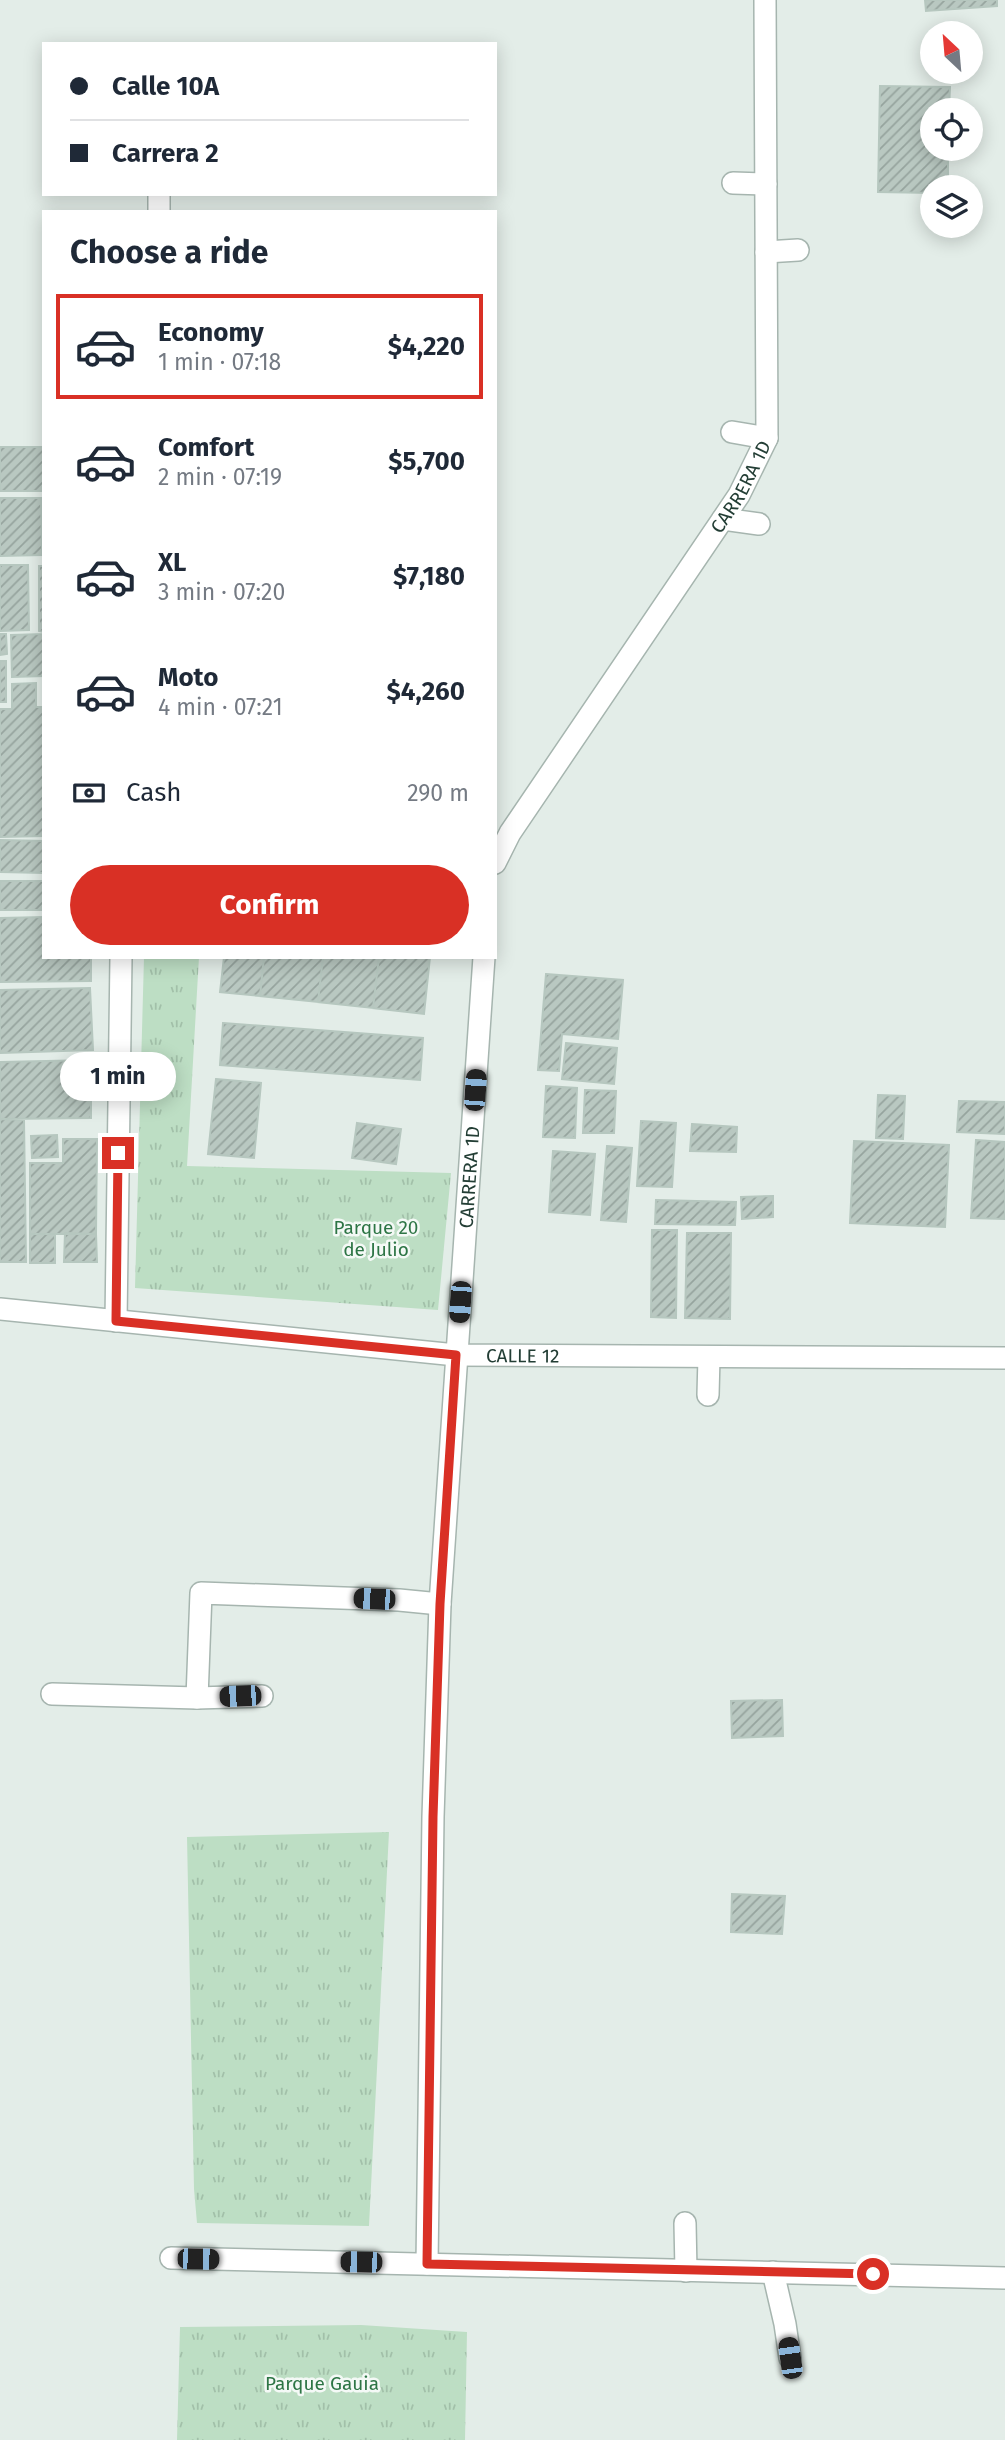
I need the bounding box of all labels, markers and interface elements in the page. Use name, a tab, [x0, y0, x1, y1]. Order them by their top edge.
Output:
north arrow	[920, 21, 984, 84]
map controls	[920, 21, 983, 238]
text: Calle 10A	[112, 71, 219, 102]
button: locate	[920, 98, 983, 161]
text: Carrera 2	[112, 138, 219, 169]
button: layers	[920, 175, 983, 238]
text: Choose a ride	[70, 233, 268, 271]
icon: car	[74, 315, 137, 378]
text: Economy	[158, 317, 264, 348]
text: $4,220	[388, 331, 465, 362]
text: 1 min · 07:18	[158, 348, 281, 376]
icon: car	[74, 430, 137, 493]
text: Comfort	[158, 432, 254, 463]
street label: CARRERA 1D	[705, 437, 776, 537]
text: $5,700	[388, 446, 465, 477]
text: 2 min · 07:19	[158, 463, 282, 491]
icon: car	[74, 545, 137, 608]
text: XL	[158, 547, 186, 578]
text: $7,180	[393, 561, 465, 592]
text: 3 min · 07:20	[158, 578, 285, 606]
icon: car	[74, 660, 137, 723]
text: Moto	[158, 662, 218, 693]
text: $4,260	[386, 676, 465, 707]
text: 4 min · 07:21	[158, 693, 283, 721]
icon: cash	[70, 774, 108, 812]
text: Cash	[126, 777, 182, 808]
text: 290 m	[407, 779, 469, 807]
button: Confirm	[70, 865, 469, 945]
callout: 1 min	[60, 1052, 176, 1100]
text: 1 min	[90, 1062, 146, 1090]
car	[464, 1068, 487, 1112]
street label: CARRERA 1D	[454, 1125, 484, 1229]
route end	[102, 1137, 134, 1169]
park label: Parque 20 de Julio	[334, 1216, 418, 1261]
car	[449, 1280, 472, 1324]
street label: CALLE 12	[486, 1344, 559, 1367]
car	[353, 1588, 396, 1610]
car	[219, 1685, 262, 1707]
car	[177, 2248, 220, 2270]
car	[340, 2251, 383, 2273]
route start	[857, 2258, 889, 2290]
car	[777, 2336, 804, 2380]
park label: Parque Gauia	[265, 2372, 379, 2395]

